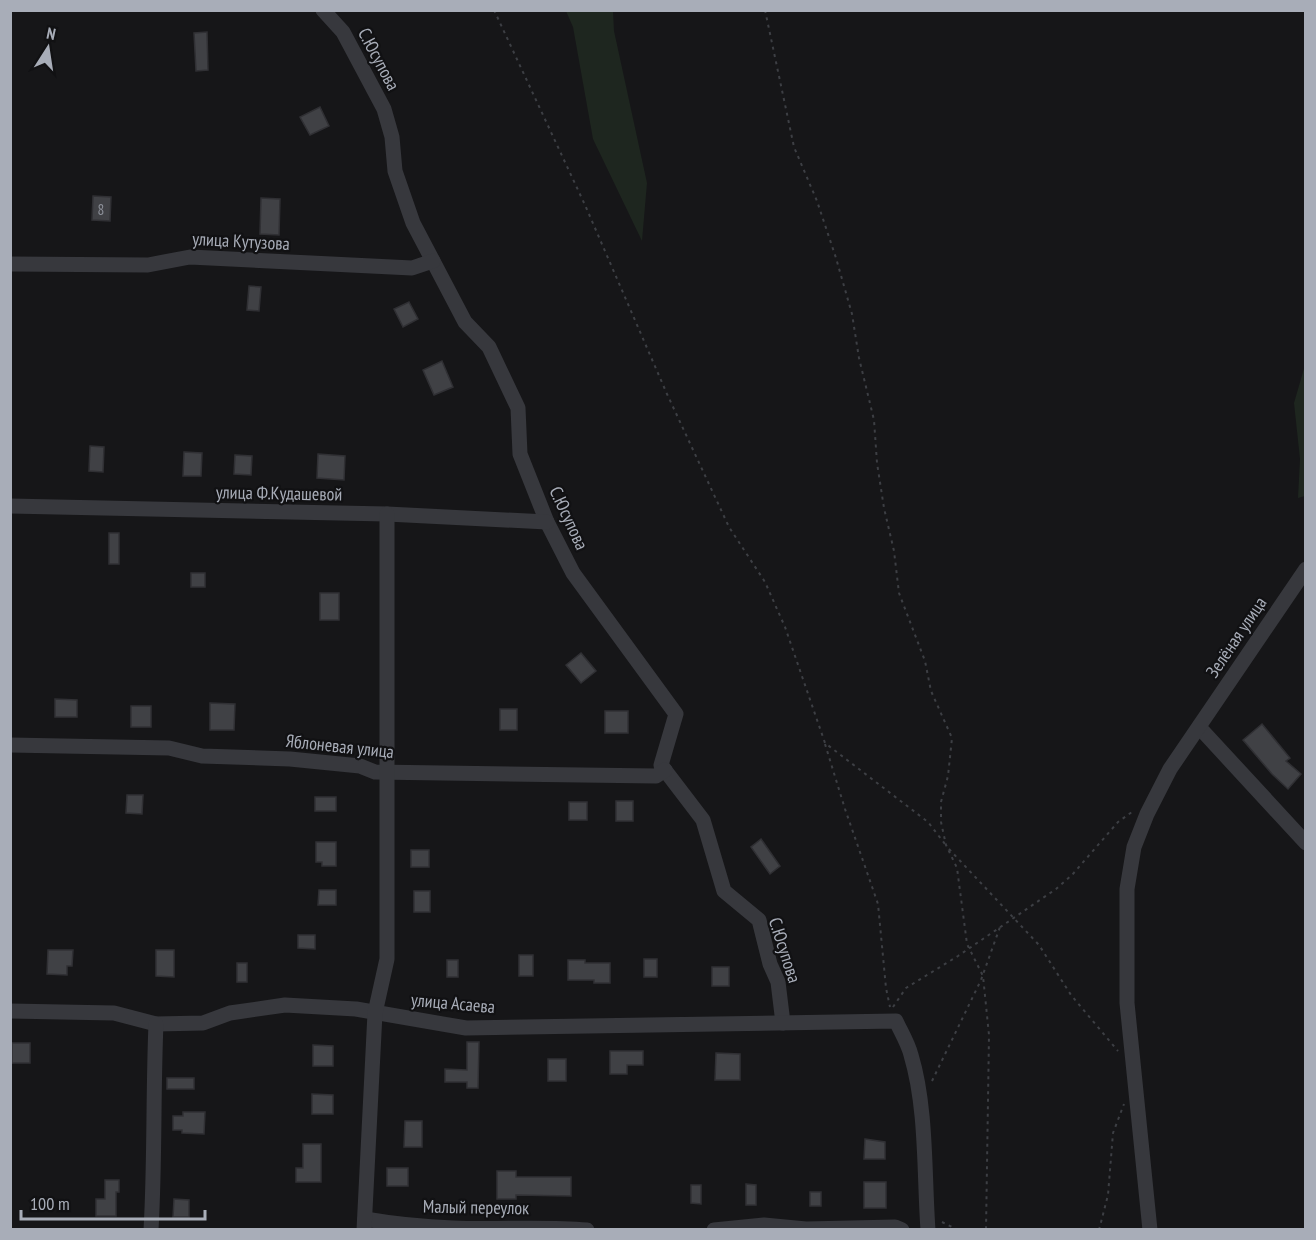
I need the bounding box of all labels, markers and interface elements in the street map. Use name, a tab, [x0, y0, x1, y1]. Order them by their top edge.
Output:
north arrow	[18, 18, 78, 78]
text: N	[45, 23, 57, 44]
street label: С.Юсупова	[353, 24, 405, 94]
house number: 8	[98, 200, 104, 219]
street label: улица Кутузова	[192, 227, 290, 255]
street label: улица Ф.Кудашевой	[216, 480, 342, 506]
street label: С.Юсупова	[544, 483, 594, 553]
street label: Зелёная улица	[1201, 592, 1271, 682]
street label: Яблоневая улица	[285, 729, 395, 763]
street label: С.Юсупова	[764, 914, 806, 986]
street label: улица Асаева	[410, 988, 496, 1018]
scale bar	[21, 1183, 206, 1221]
text: 100 m	[30, 1192, 70, 1215]
street label: Малый переулок	[423, 1195, 529, 1219]

